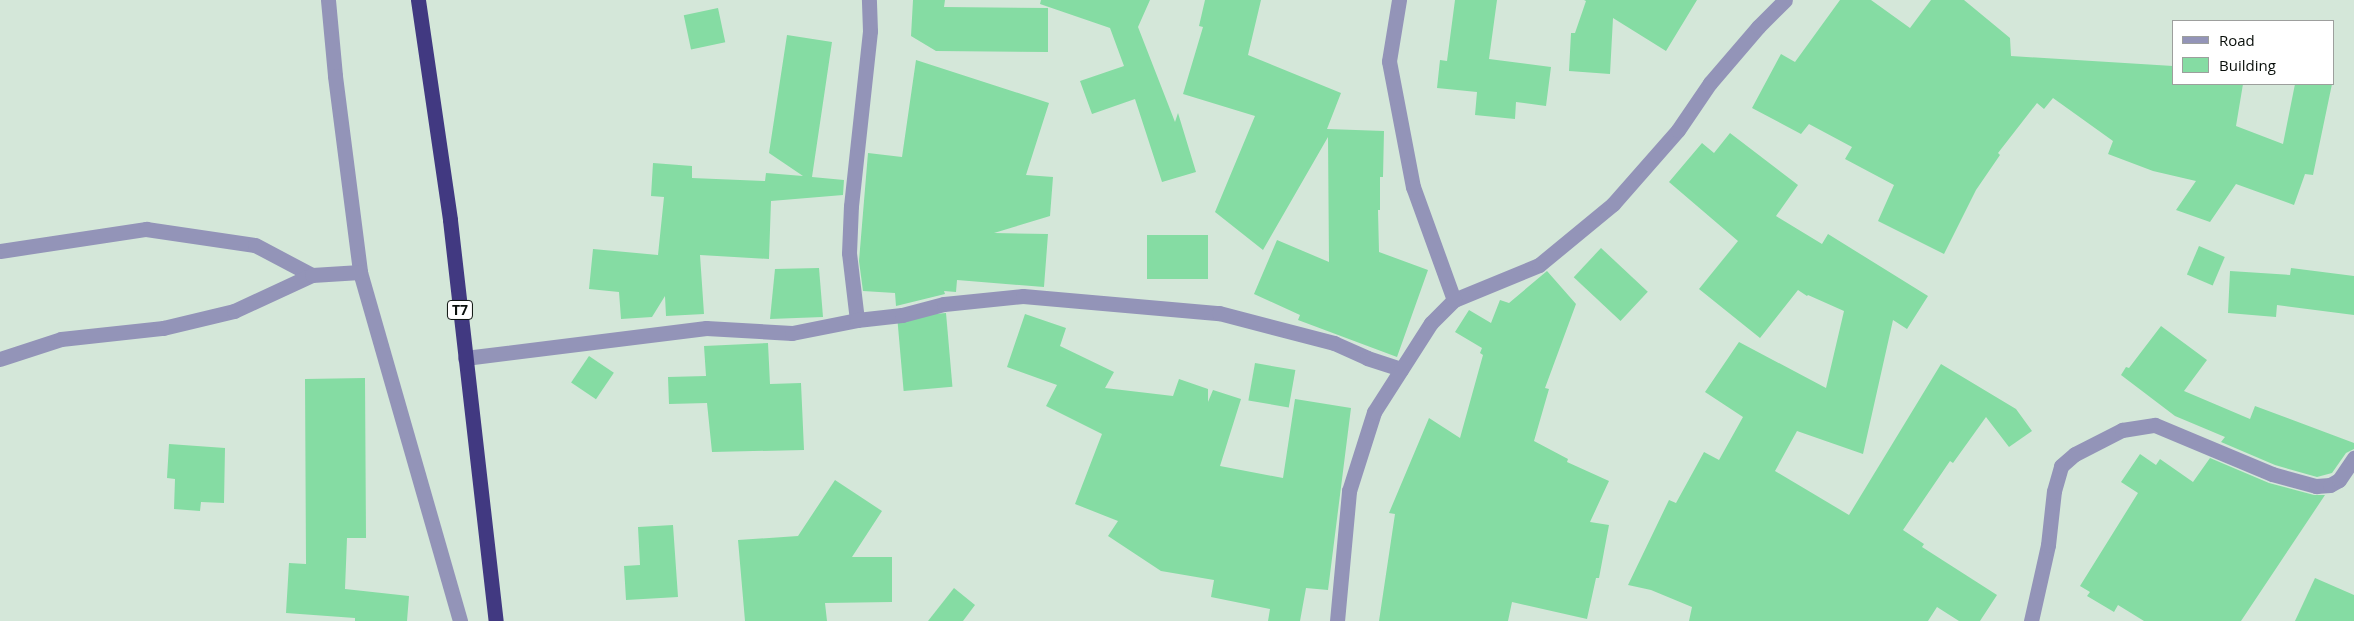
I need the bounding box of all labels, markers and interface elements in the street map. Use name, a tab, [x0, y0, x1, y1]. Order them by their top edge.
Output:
legend	[2172, 20, 2334, 85]
text: Road	[2219, 30, 2255, 50]
text: Building	[2219, 55, 2276, 75]
road number: T7	[446, 298, 474, 322]

